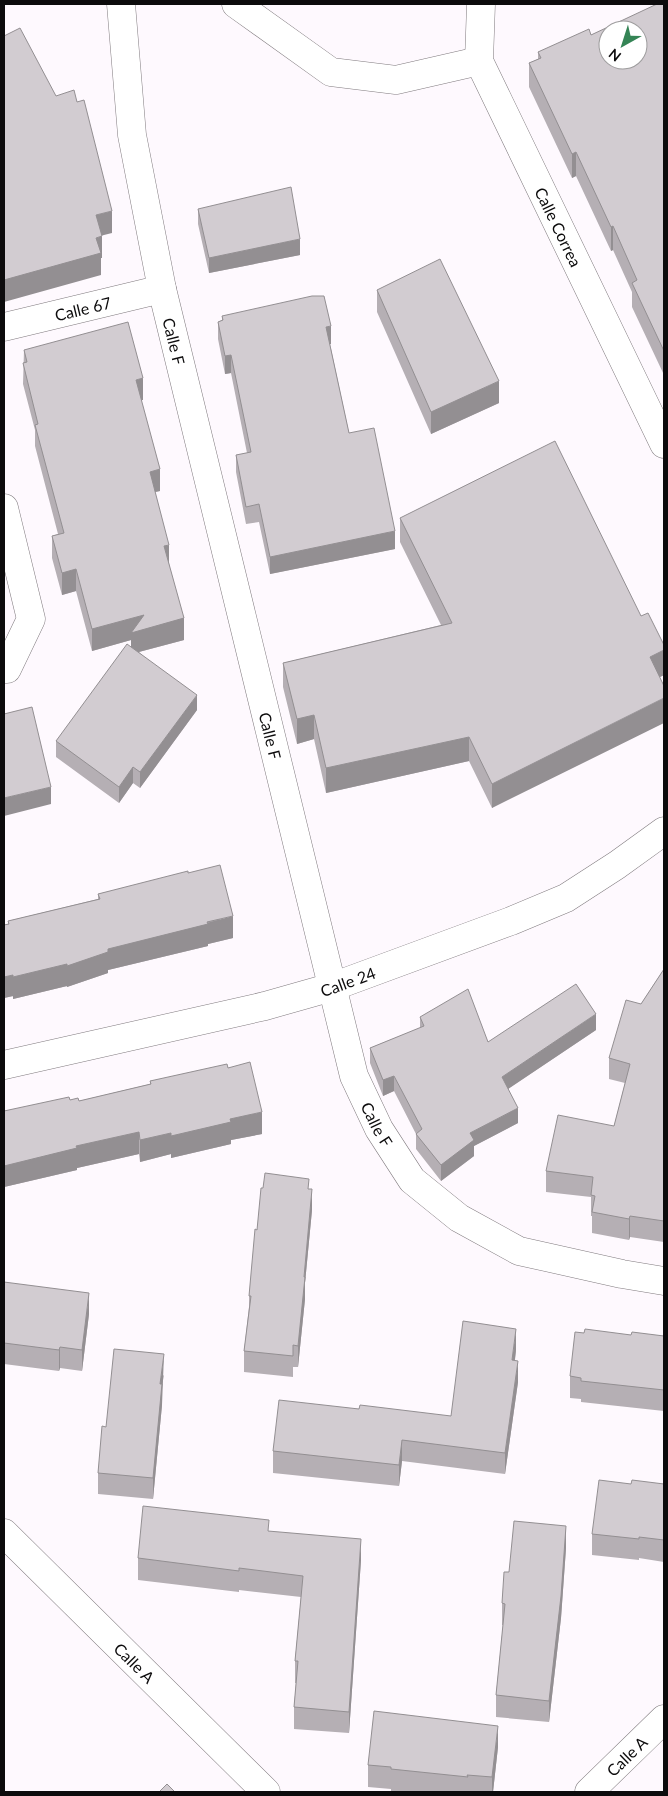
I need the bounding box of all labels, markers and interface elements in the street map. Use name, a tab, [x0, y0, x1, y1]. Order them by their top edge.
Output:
north arrow	[598, 20, 648, 70]
text: N	[605, 45, 624, 65]
street label: Calle Correa	[532, 184, 586, 270]
street label: Calle 67	[53, 292, 113, 324]
street label: Calle F	[160, 316, 190, 367]
street label: Calle F	[256, 710, 286, 761]
street label: Calle 24	[318, 962, 378, 999]
street label: Calle F	[358, 1099, 397, 1150]
street label: Calle A	[111, 1638, 159, 1686]
street label: Calle A	[602, 1732, 651, 1780]

